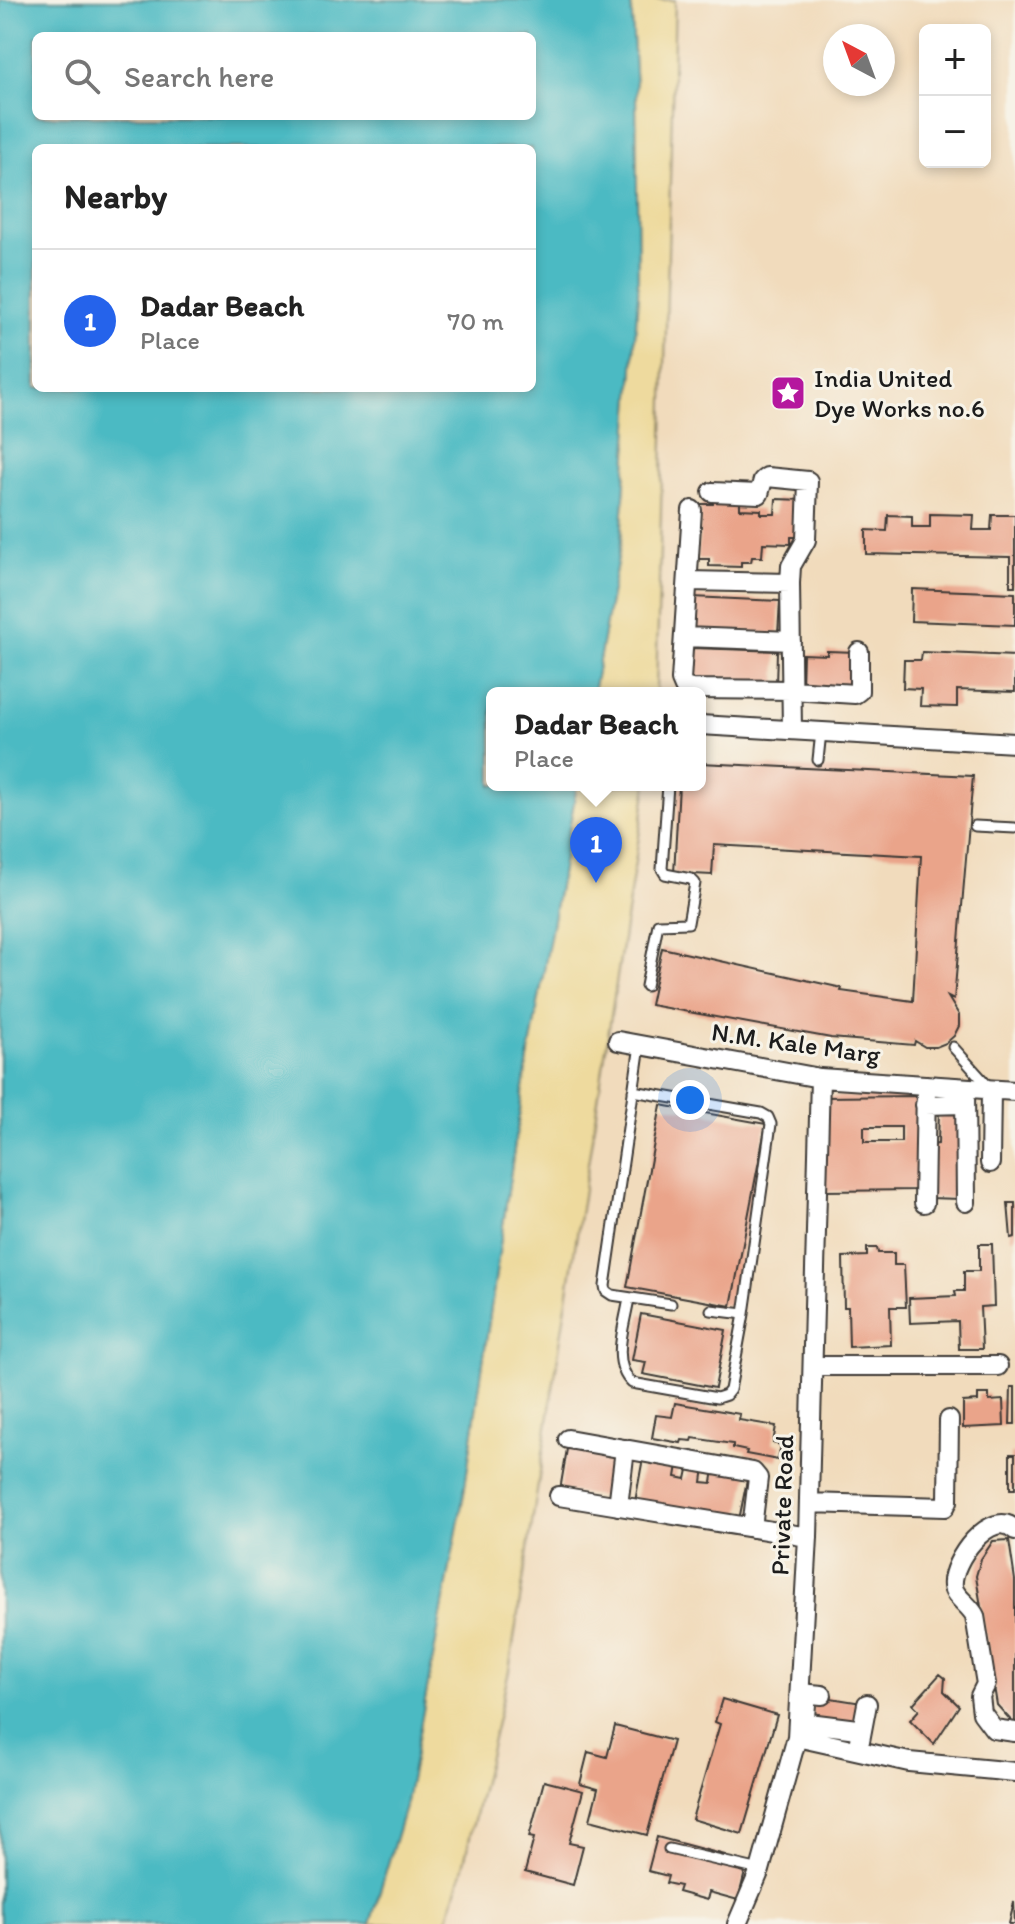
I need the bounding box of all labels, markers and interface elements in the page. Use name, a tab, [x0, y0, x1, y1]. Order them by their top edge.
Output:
north arrow	[823, 24, 895, 96]
map controls	[919, 24, 991, 168]
button: +	[919, 24, 991, 96]
search box	[32, 32, 536, 120]
icon: search	[60, 54, 104, 98]
text: Search here	[124, 58, 274, 95]
button: −	[919, 96, 991, 168]
text: Nearby	[64, 176, 167, 217]
text: Dadar Beach	[140, 287, 304, 324]
text: 1	[84, 305, 96, 337]
text: 70 m	[447, 305, 504, 337]
text: Place	[140, 324, 200, 356]
place label: India United Dye Works no.6	[814, 362, 985, 424]
place icon: India United Dye Works no.6	[769, 374, 807, 412]
popup	[486, 687, 706, 791]
text: Dadar Beach	[514, 705, 678, 742]
text: Place	[514, 742, 574, 774]
pin: 1	[570, 817, 622, 883]
street label: N.M. Kale Marg	[710, 1015, 883, 1071]
your location	[670, 1080, 710, 1120]
street label: Private Road	[764, 1433, 800, 1576]

